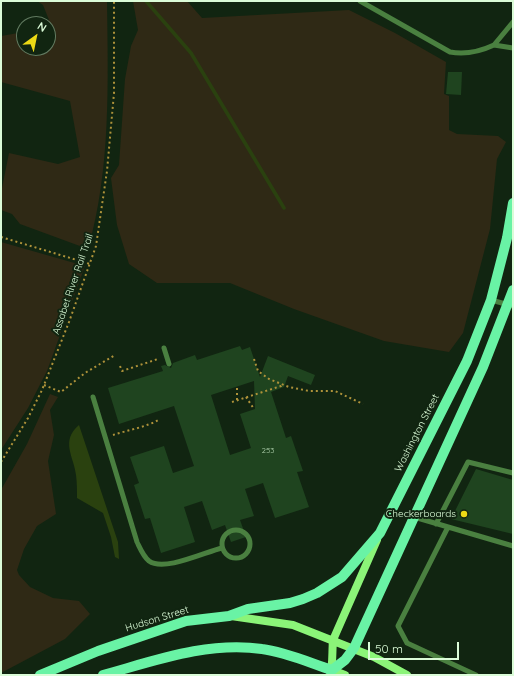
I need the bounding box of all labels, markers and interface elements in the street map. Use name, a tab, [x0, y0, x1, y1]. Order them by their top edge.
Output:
north arrow	[16, 16, 56, 56]
text: N	[35, 19, 49, 35]
street label: Assabet River Rail Trail	[50, 232, 96, 336]
street label: Washington Street	[392, 392, 442, 474]
house number: 253	[262, 446, 274, 456]
place label: Checkerboards	[386, 508, 456, 520]
marker: Checkerboards	[459, 509, 469, 519]
street label: Hudson Street	[124, 604, 190, 634]
scale bar	[370, 634, 461, 660]
text: 50 m	[375, 641, 403, 656]

